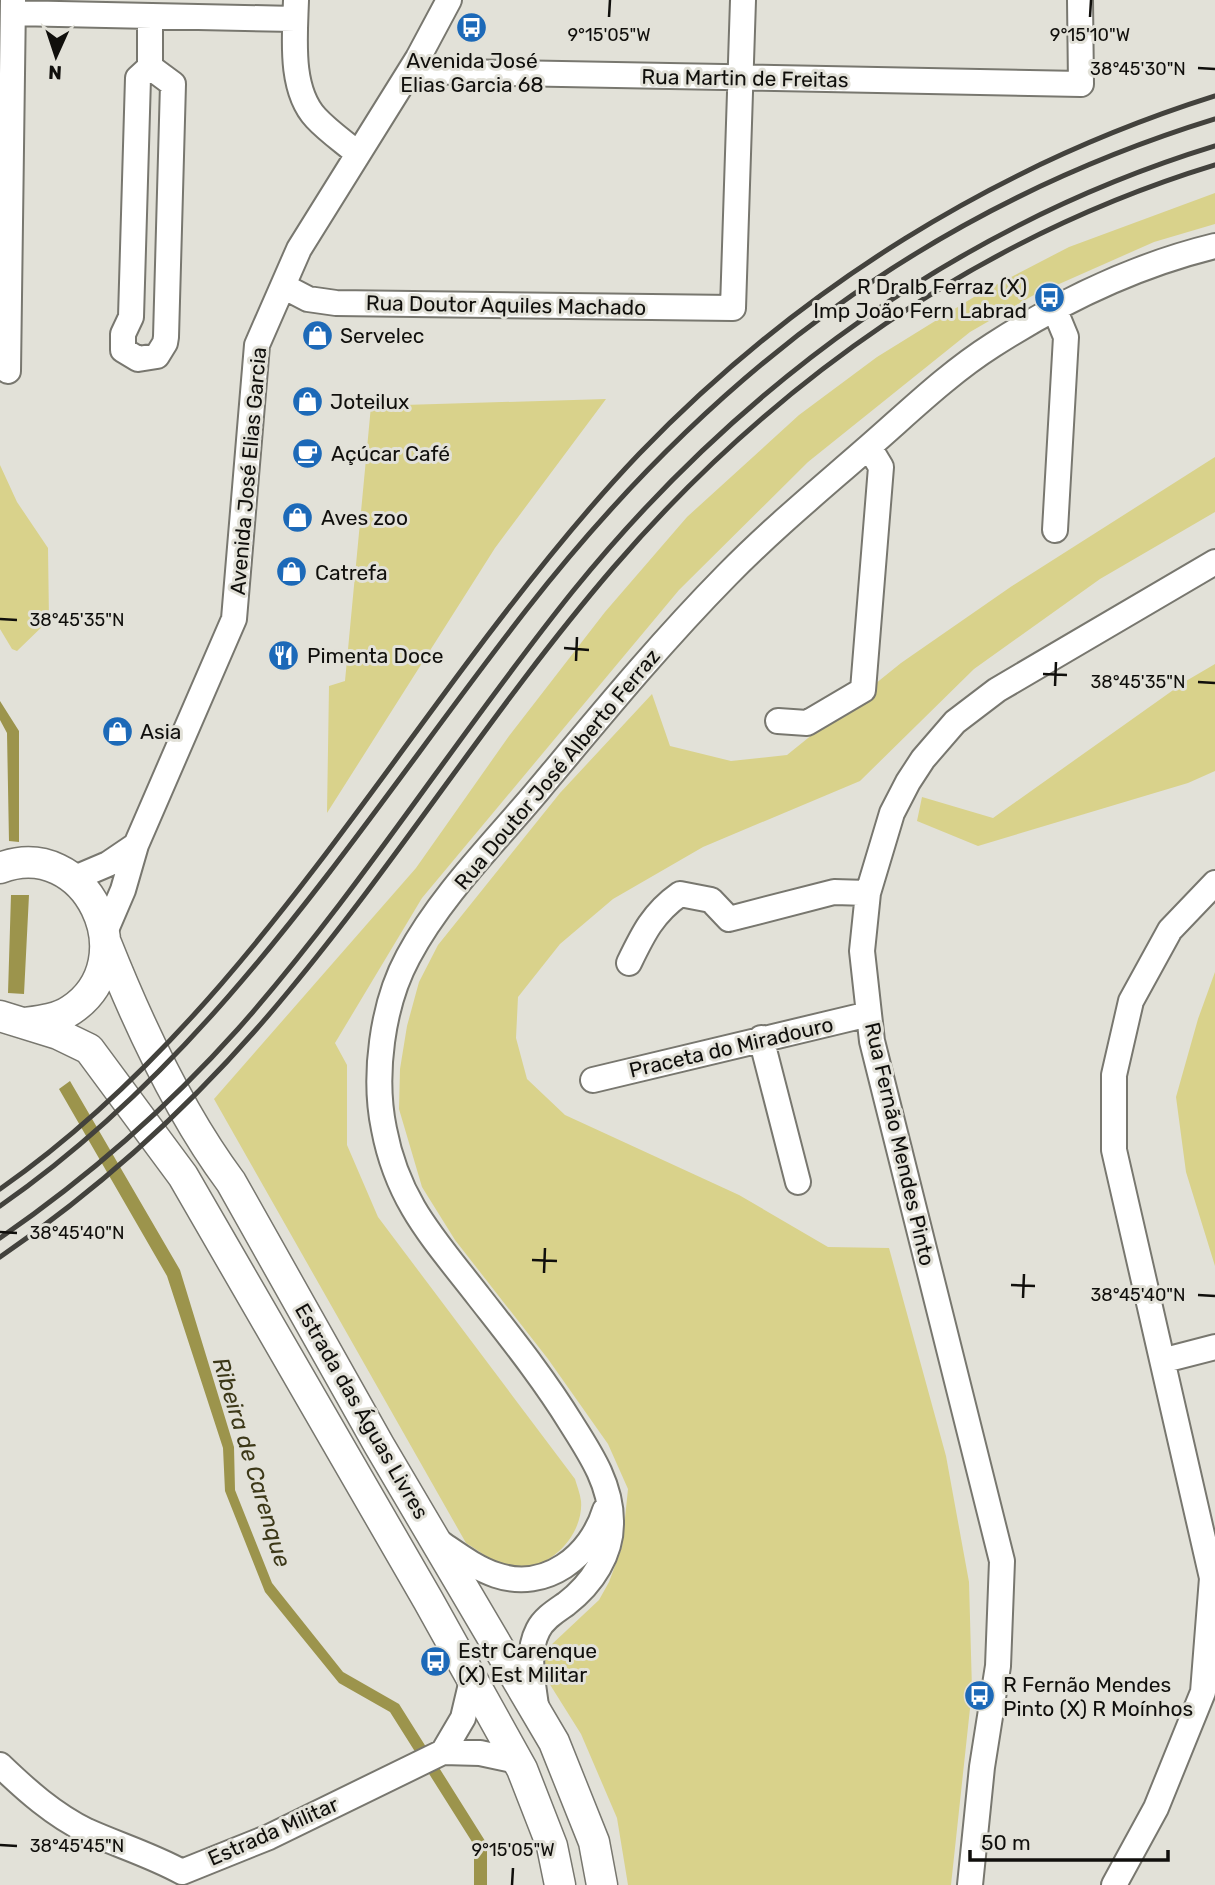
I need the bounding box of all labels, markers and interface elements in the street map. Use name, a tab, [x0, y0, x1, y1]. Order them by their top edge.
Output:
bus stop icon: Avenida José Elias Garcia 68	[455, 11, 489, 45]
north arrow	[21, 21, 91, 91]
text: 9°15'05"W	[567, 24, 651, 46]
text: 9°15'10"W	[1050, 24, 1130, 46]
place label: Avenida José Elias Garcia 68	[400, 48, 544, 97]
text: 38°45'30"N	[1090, 58, 1186, 80]
text: N	[48, 61, 63, 84]
street label: Rua Martin de Freitas	[641, 64, 849, 92]
place label: R Dralb Ferraz (X) Imp João Fern Labrad	[813, 274, 1027, 323]
bus stop icon: R Dralb Ferraz (X) Imp João Fern Labrad	[1033, 281, 1067, 315]
street label: Rua Doutor Aquiles Machado	[366, 290, 646, 320]
shop icon: Servelec	[300, 318, 334, 352]
place label: Servelec	[340, 323, 424, 348]
street label: Avenida José Elias Garcia	[225, 346, 271, 596]
shop icon: Joteilux	[290, 384, 324, 418]
place label: Joteilux	[330, 389, 409, 414]
cafe icon: Açúcar Café	[291, 436, 325, 470]
place label: Açúcar Café	[331, 441, 450, 466]
shop icon: Aves zoo	[281, 500, 315, 534]
place label: Aves zoo	[321, 505, 408, 530]
shop icon: Catrefa	[275, 555, 309, 589]
place label: Catrefa	[315, 560, 388, 585]
text: 38°45'35"N	[29, 609, 125, 631]
restaurant icon: Pimenta Doce	[267, 638, 301, 672]
place label: Pimenta Doce	[307, 643, 443, 668]
street label: Rua Doutor José Alberto Ferraz	[449, 644, 665, 894]
text: 38°45'35"N	[1090, 671, 1186, 693]
shop icon: Asia	[100, 714, 134, 748]
place label: Asia	[140, 719, 181, 744]
street label: Praceta do Miradouro	[626, 1011, 836, 1083]
street label: Rua Fernão Mendes Pinto	[860, 1020, 940, 1268]
text: 38°45'40"N	[29, 1222, 125, 1244]
text: 38°45'40"N	[1090, 1284, 1186, 1306]
street label: Estrada das Águas Livres	[290, 1299, 434, 1523]
water label: Ribeira de Carenque	[207, 1354, 297, 1570]
place label: Estr Carenque (X) Est Militar	[458, 1638, 597, 1687]
bus stop icon: Estr Carenque (X) Est Militar	[418, 1645, 452, 1679]
place label: R Fernão Mendes Pinto (X) R Moínhos	[1003, 1672, 1193, 1721]
bus stop icon: R Fernão Mendes Pinto (X) R Moínhos	[963, 1679, 997, 1713]
street label: Estrada Militar	[204, 1791, 342, 1871]
scale bar	[970, 1818, 1168, 1862]
text: 50 m	[981, 1830, 1031, 1855]
text: 38°45'45"N	[30, 1835, 124, 1857]
text: 9°15'05"W	[471, 1839, 555, 1861]

